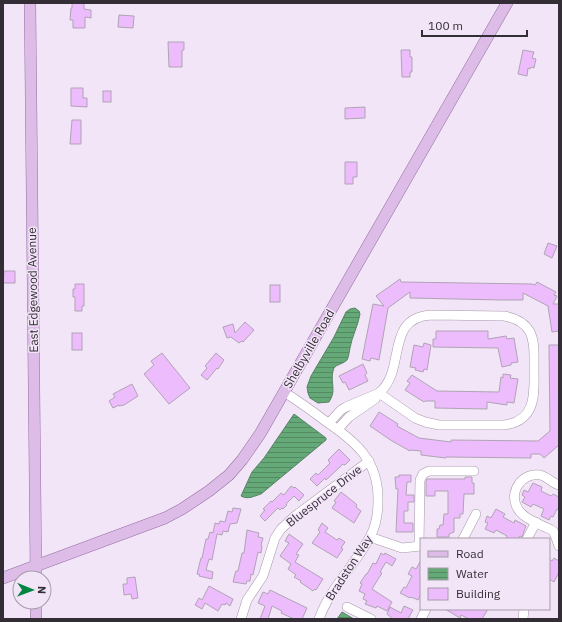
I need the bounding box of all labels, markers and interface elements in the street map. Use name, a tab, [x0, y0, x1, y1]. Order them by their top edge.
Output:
scale bar	[422, 12, 527, 38]
text: 100 m	[428, 18, 463, 33]
street label: East Edgewood Avenue	[24, 227, 41, 353]
street label: Shelbyville Road	[280, 306, 337, 391]
street label: Bluespruce Drive	[283, 461, 365, 530]
street label: Bradston Way	[322, 532, 375, 603]
legend	[420, 538, 550, 610]
text: Road	[456, 546, 484, 561]
text: Water	[456, 566, 489, 581]
north arrow	[12, 570, 52, 610]
text: N	[35, 586, 49, 594]
text: Building	[456, 586, 501, 601]

